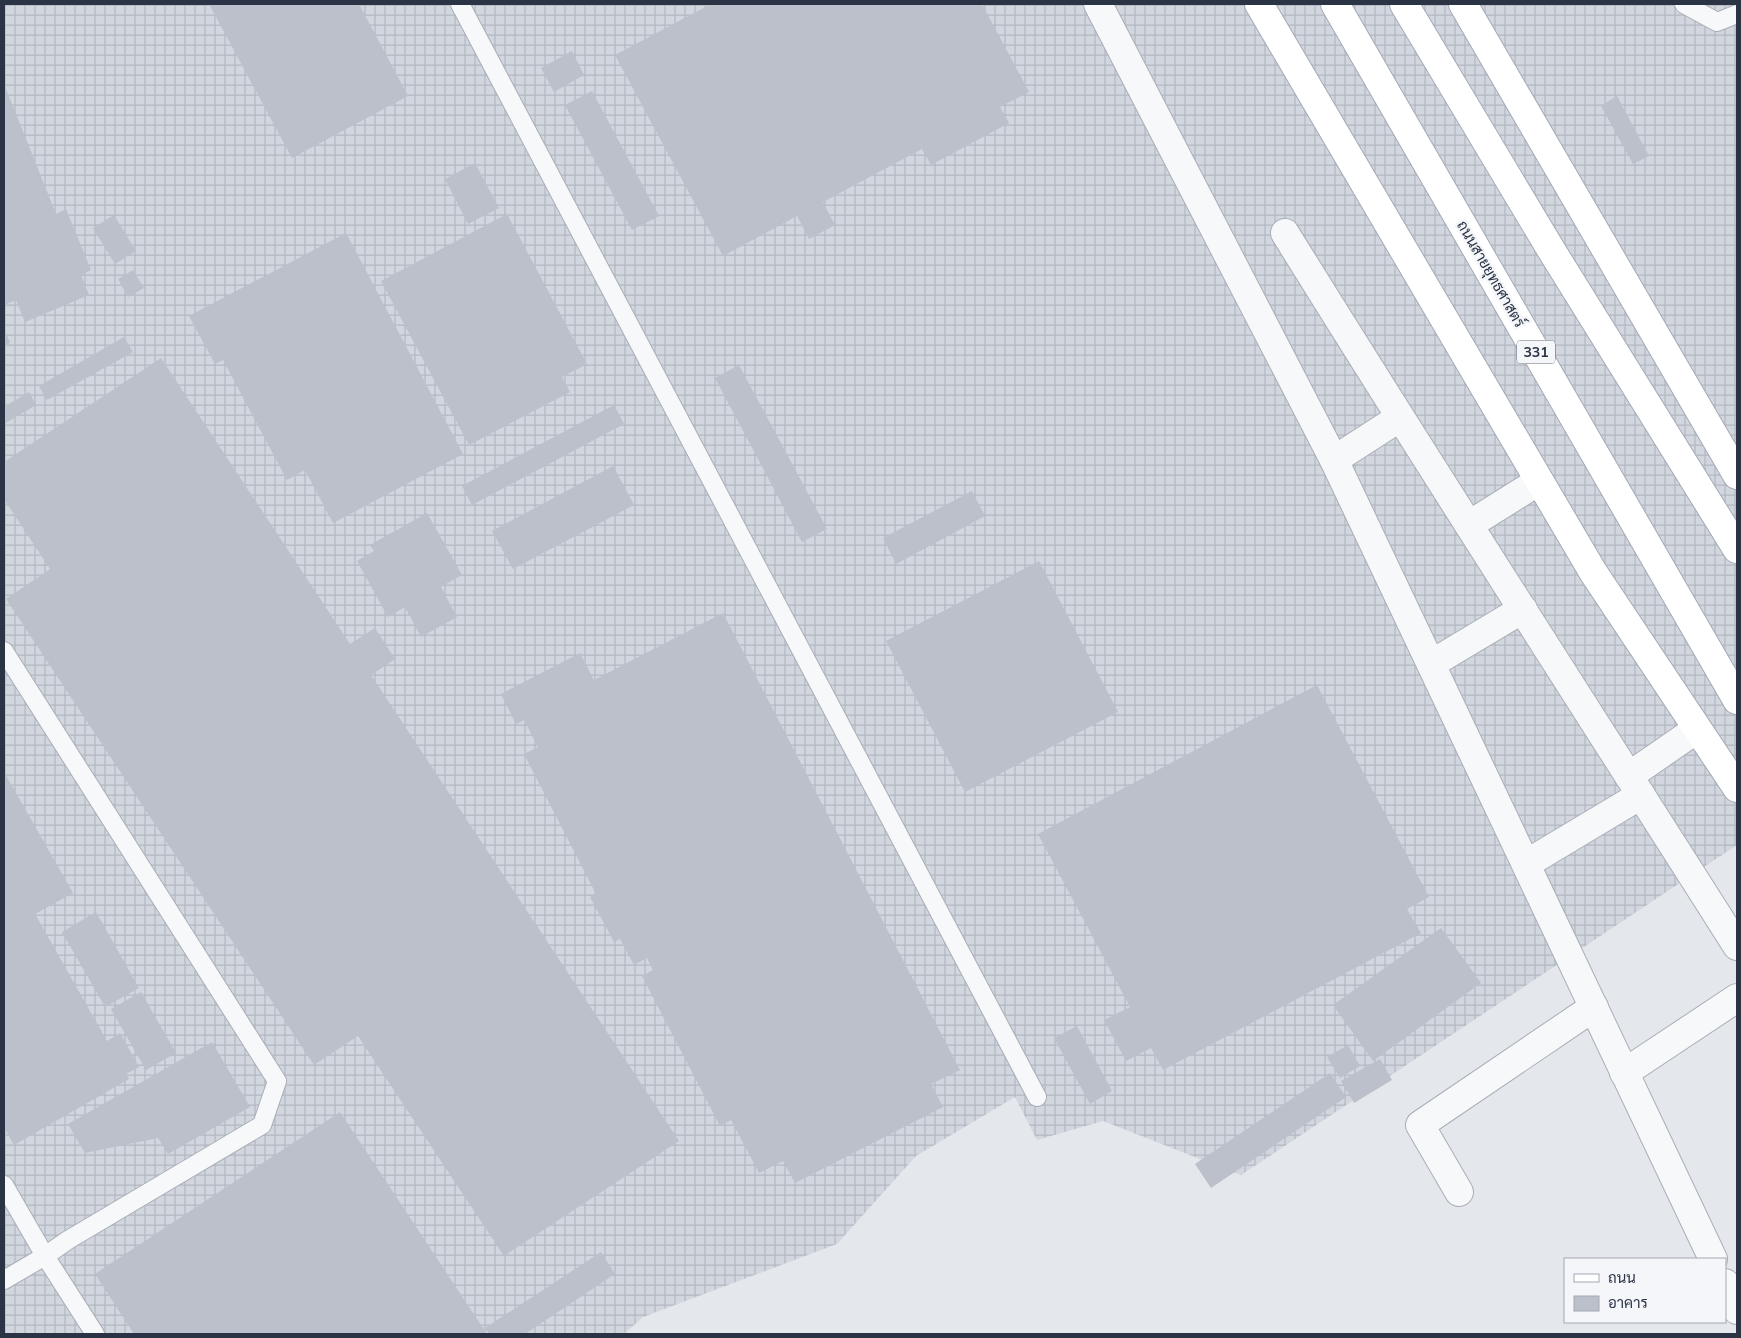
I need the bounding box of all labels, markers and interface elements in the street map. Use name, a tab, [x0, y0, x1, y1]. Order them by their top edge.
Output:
street label: ถนนสายยุทธศาสตร์	[1451, 217, 1530, 332]
road number: 331	[1517, 341, 1555, 364]
legend	[1564, 1258, 1726, 1323]
text: ถนน	[1608, 1268, 1636, 1287]
text: อาคาร	[1608, 1293, 1648, 1312]

